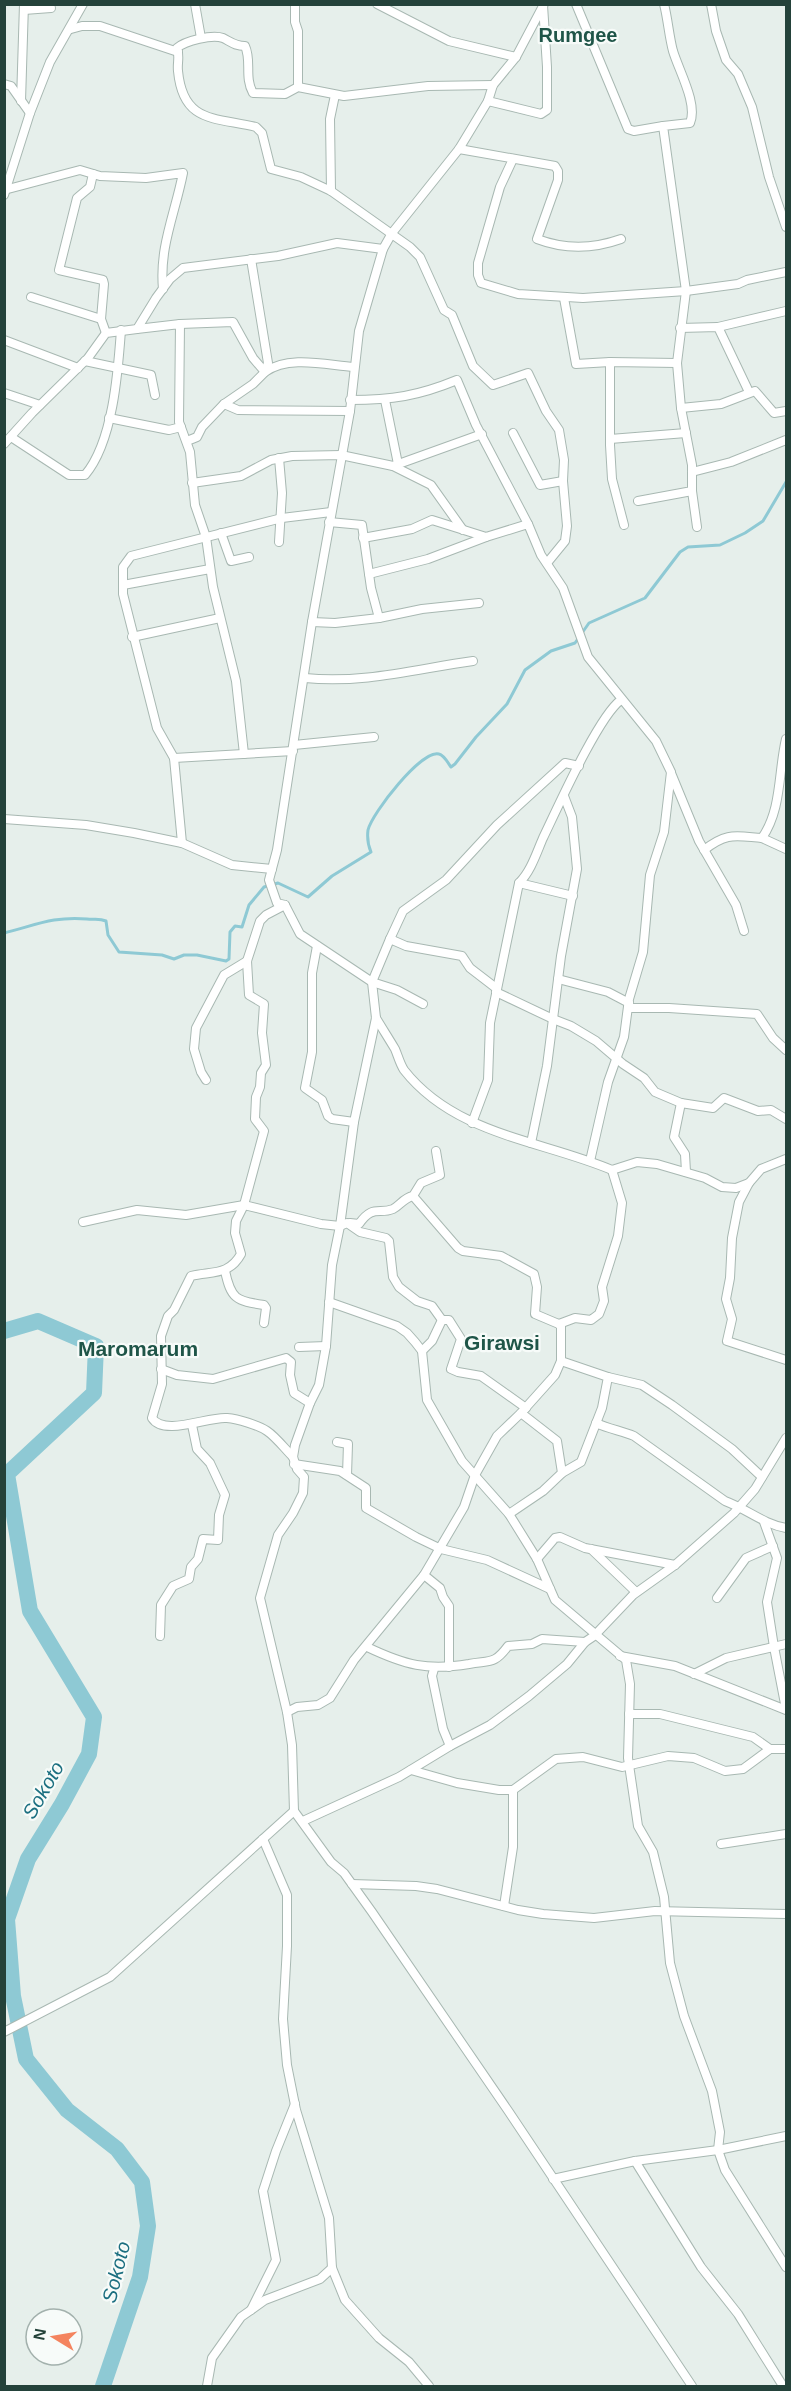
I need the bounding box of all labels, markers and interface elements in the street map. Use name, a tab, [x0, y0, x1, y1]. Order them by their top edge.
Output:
district label: Rumgee	[539, 24, 617, 46]
district label: Girawsi	[464, 1331, 540, 1354]
district label: Maromarum	[78, 1337, 198, 1360]
water label: Sokoto	[18, 1758, 68, 1822]
water label: Sokoto	[98, 2239, 134, 2305]
north arrow	[24, 2307, 84, 2367]
text: N	[30, 2327, 49, 2342]

